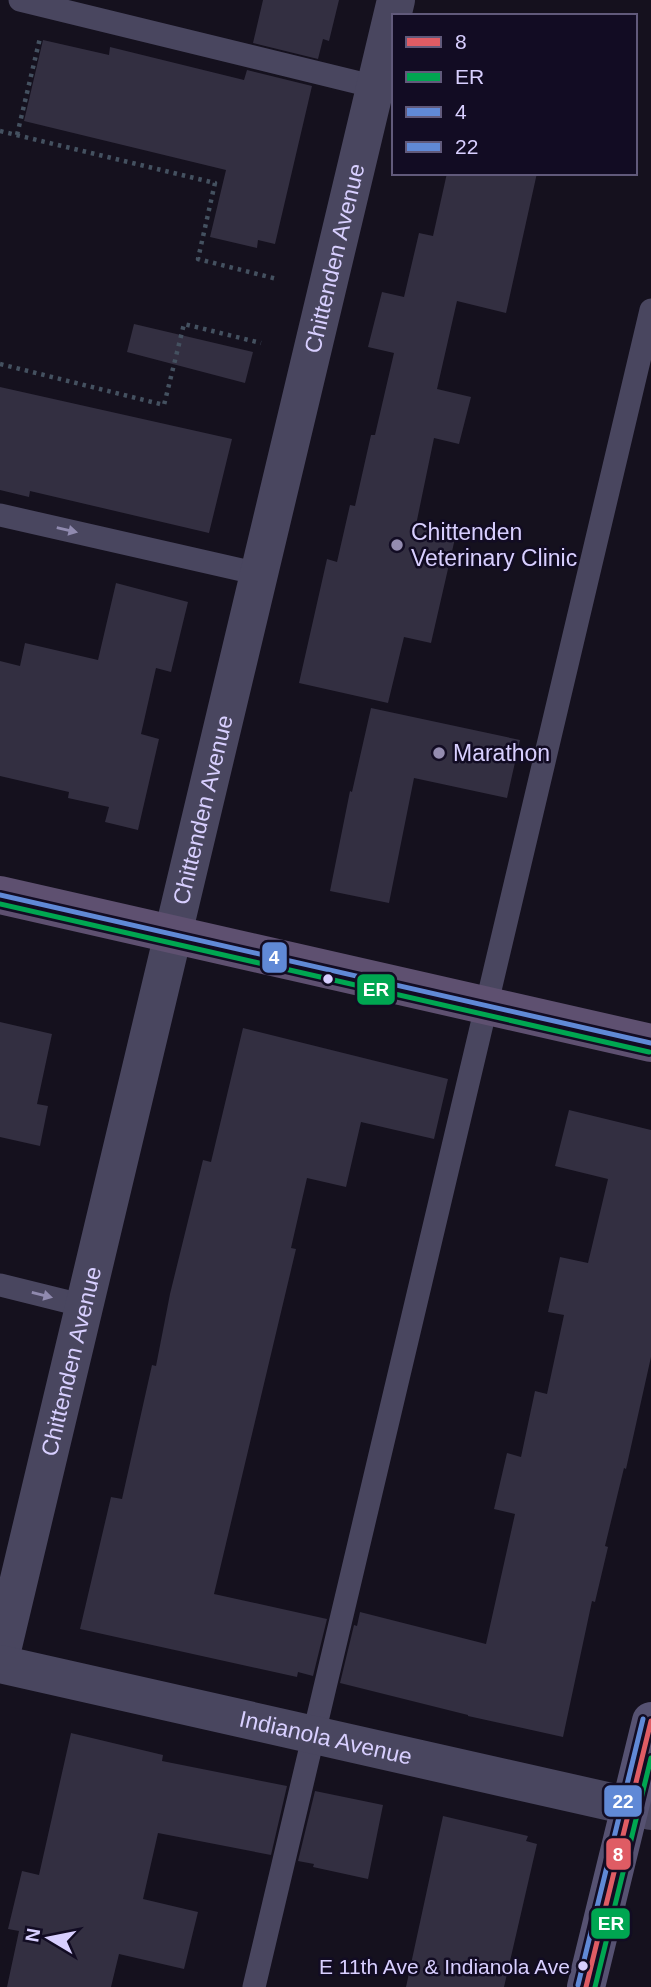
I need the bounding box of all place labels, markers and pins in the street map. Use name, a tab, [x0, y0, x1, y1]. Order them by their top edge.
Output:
place label: Chittenden Veterinary Clinic	[411, 519, 577, 571]
marker: Chittenden Veterinary Clinic	[389, 537, 405, 553]
place label: Marathon	[453, 740, 550, 766]
marker: Marathon	[431, 745, 447, 761]
unlabelled marker	[321, 972, 335, 986]
place label: E 11th Ave & Indianola Ave	[319, 1955, 570, 1978]
marker: E 11th Ave & Indianola Ave	[576, 1959, 590, 1973]

